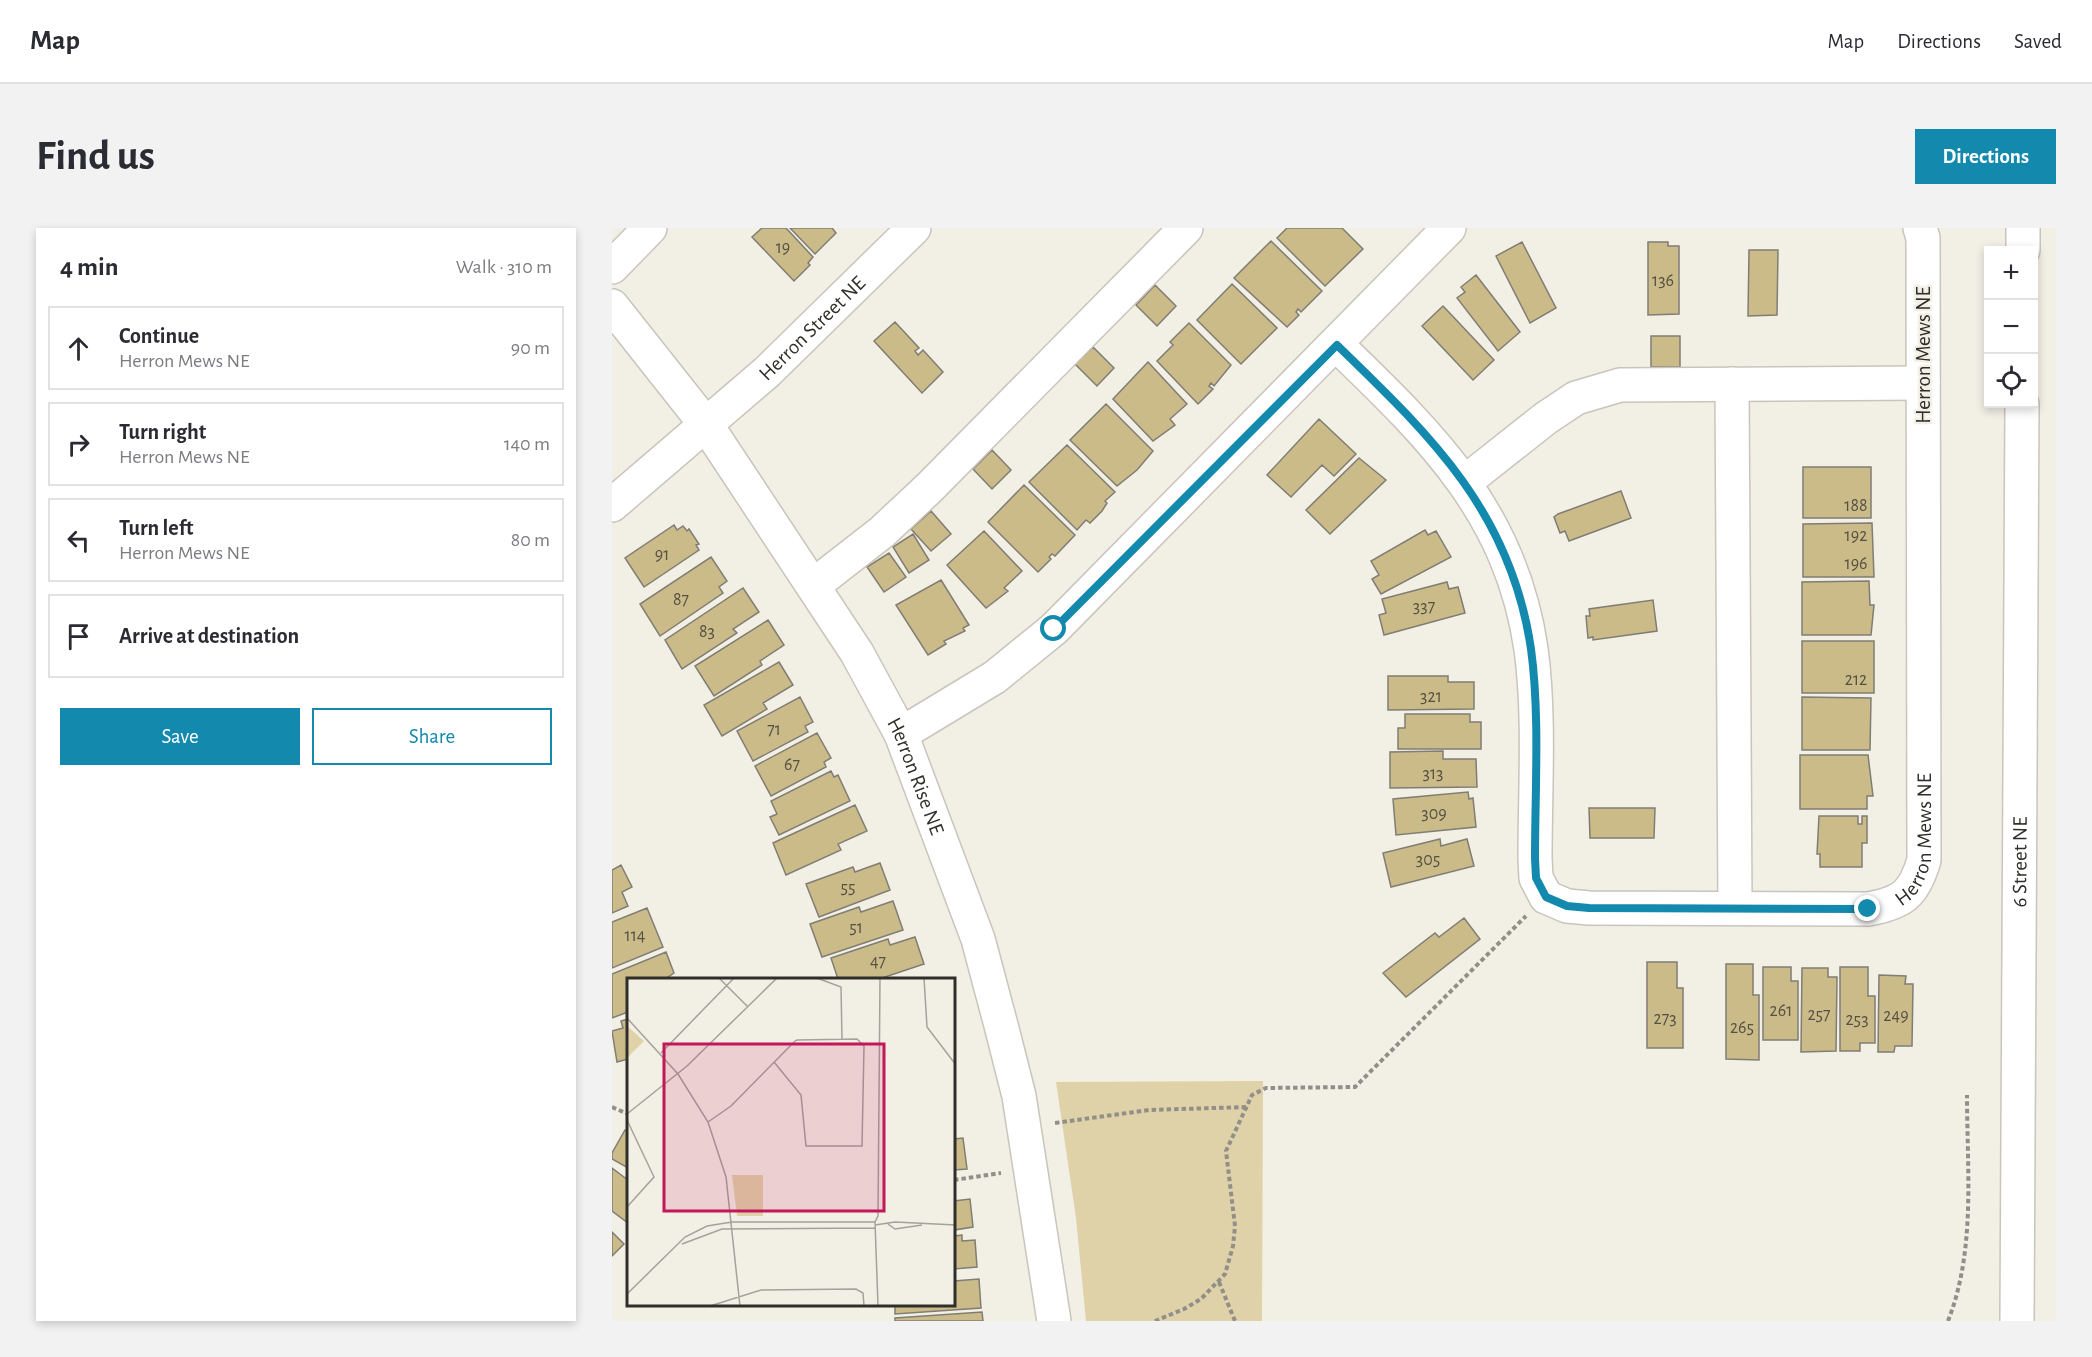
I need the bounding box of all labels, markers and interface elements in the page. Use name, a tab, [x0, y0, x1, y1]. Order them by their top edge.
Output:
text: Map	[30, 27, 80, 55]
text: Map	[1828, 31, 1864, 52]
text: Directions	[1897, 31, 1981, 52]
text: Saved	[2014, 31, 2062, 52]
button: Directions	[1915, 129, 2056, 184]
text: Find us	[36, 135, 155, 177]
house number: 19	[776, 239, 790, 257]
map controls	[1984, 246, 2038, 408]
button: +	[1984, 246, 2038, 300]
text: 4 min	[60, 254, 119, 280]
text: Walk · 310 m	[456, 257, 552, 277]
street label: Herron Street NE	[755, 272, 869, 385]
house number: 136	[1652, 272, 1674, 290]
street label: Herron Mews NE	[1913, 286, 1934, 424]
button: −	[1984, 300, 2038, 354]
text: Continue	[119, 325, 199, 347]
icon: ahead	[62, 332, 95, 365]
text: 90 m	[511, 338, 550, 358]
text: Herron Mews NE	[119, 351, 250, 371]
button: locate	[1984, 354, 2038, 408]
text: Turn right	[119, 421, 206, 443]
icon: right	[62, 428, 95, 461]
text: 140 m	[504, 434, 550, 454]
text: Herron Mews NE	[119, 447, 250, 467]
house number: 188	[1844, 497, 1868, 515]
text: Turn left	[119, 517, 193, 539]
icon: left	[62, 524, 95, 557]
house number: 192	[1845, 527, 1867, 545]
text: 80 m	[511, 530, 550, 550]
text: Herron Mews NE	[119, 543, 250, 563]
house number: 91	[655, 546, 669, 564]
house number: 196	[1844, 555, 1868, 573]
house number: 87	[673, 591, 689, 609]
house number: 337	[1413, 598, 1435, 616]
route start	[1040, 615, 1066, 641]
icon: arrive	[62, 620, 95, 653]
house number: 83	[699, 623, 715, 641]
text: Arrive at destination	[119, 625, 299, 647]
house number: 212	[1845, 671, 1867, 689]
house number: 321	[1420, 688, 1442, 706]
button: Save	[60, 708, 300, 765]
button: Share	[312, 708, 552, 765]
street label: Herron Rise NE	[883, 714, 948, 838]
house number: 71	[767, 721, 781, 739]
house number: 67	[784, 756, 800, 774]
house number: 313	[1422, 765, 1444, 783]
street label: Herron Mews NE	[1891, 773, 1935, 910]
house number: 309	[1421, 805, 1447, 823]
street label: 6 Street NE	[2009, 817, 2031, 907]
house number: 305	[1416, 851, 1440, 869]
house number: 55	[840, 879, 856, 897]
route end	[1854, 895, 1880, 921]
house number: 51	[849, 919, 863, 937]
house number: 114	[624, 927, 646, 945]
house number: 47	[870, 953, 886, 971]
inset map	[627, 978, 956, 1306]
house number: 261	[1770, 1002, 1792, 1020]
house number: 257	[1807, 1006, 1831, 1024]
house number: 249	[1883, 1007, 1909, 1025]
house number: 273	[1653, 1010, 1677, 1028]
house number: 253	[1845, 1011, 1869, 1029]
house number: 265	[1730, 1019, 1754, 1037]

